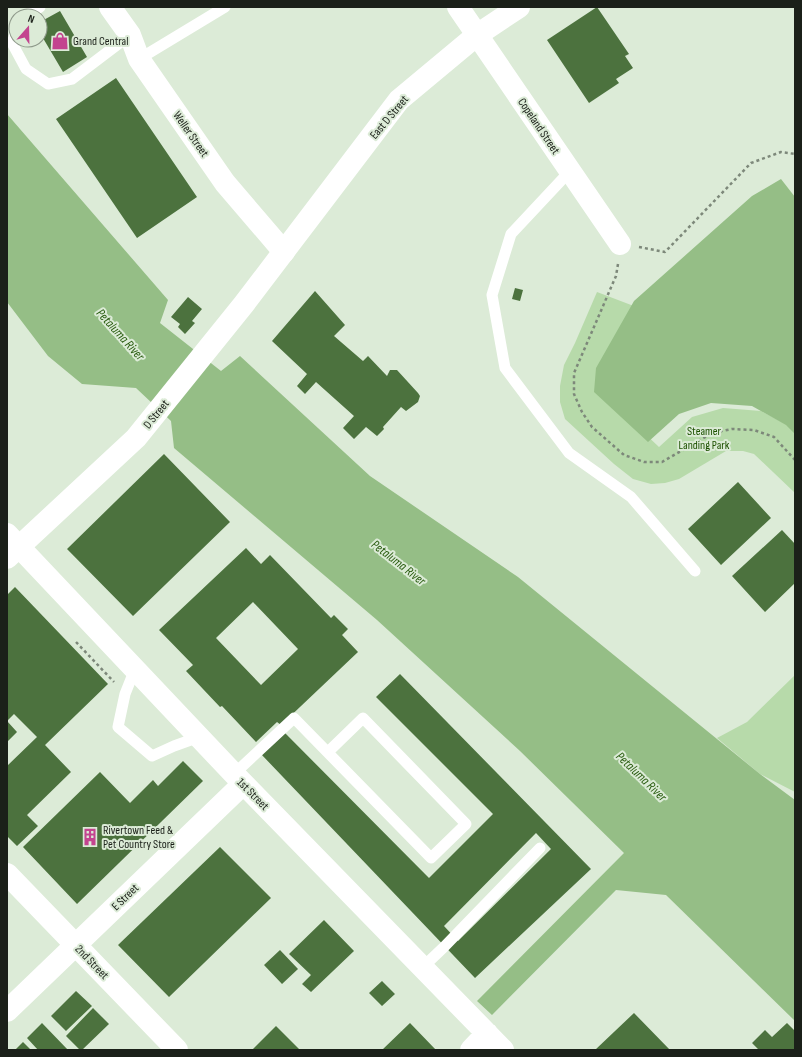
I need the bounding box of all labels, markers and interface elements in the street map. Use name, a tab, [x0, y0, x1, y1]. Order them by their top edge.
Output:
north arrow	[8, 8, 48, 48]
text: N	[26, 12, 36, 26]
shop icon: Grand Central	[50, 31, 70, 51]
place label: Grand Central	[73, 34, 128, 49]
street label: East D Street	[367, 92, 412, 142]
street label: Copeland Street	[514, 95, 563, 158]
street label: Weller Street	[169, 109, 212, 160]
water label: Petaluma River	[93, 305, 149, 365]
street label: D Street	[140, 396, 173, 432]
park label: Steamer Landing Park	[679, 424, 730, 453]
water label: Petaluma River	[368, 537, 430, 590]
water label: Petaluma River	[613, 749, 671, 806]
street label: 1st Street	[233, 775, 272, 814]
place label: Rivertown Feed & Pet Country Store	[103, 823, 175, 852]
building icon: Rivertown Feed & Pet Country Store	[80, 827, 100, 847]
street label: E Street	[109, 881, 142, 914]
street label: 2nd Street	[72, 942, 112, 983]

